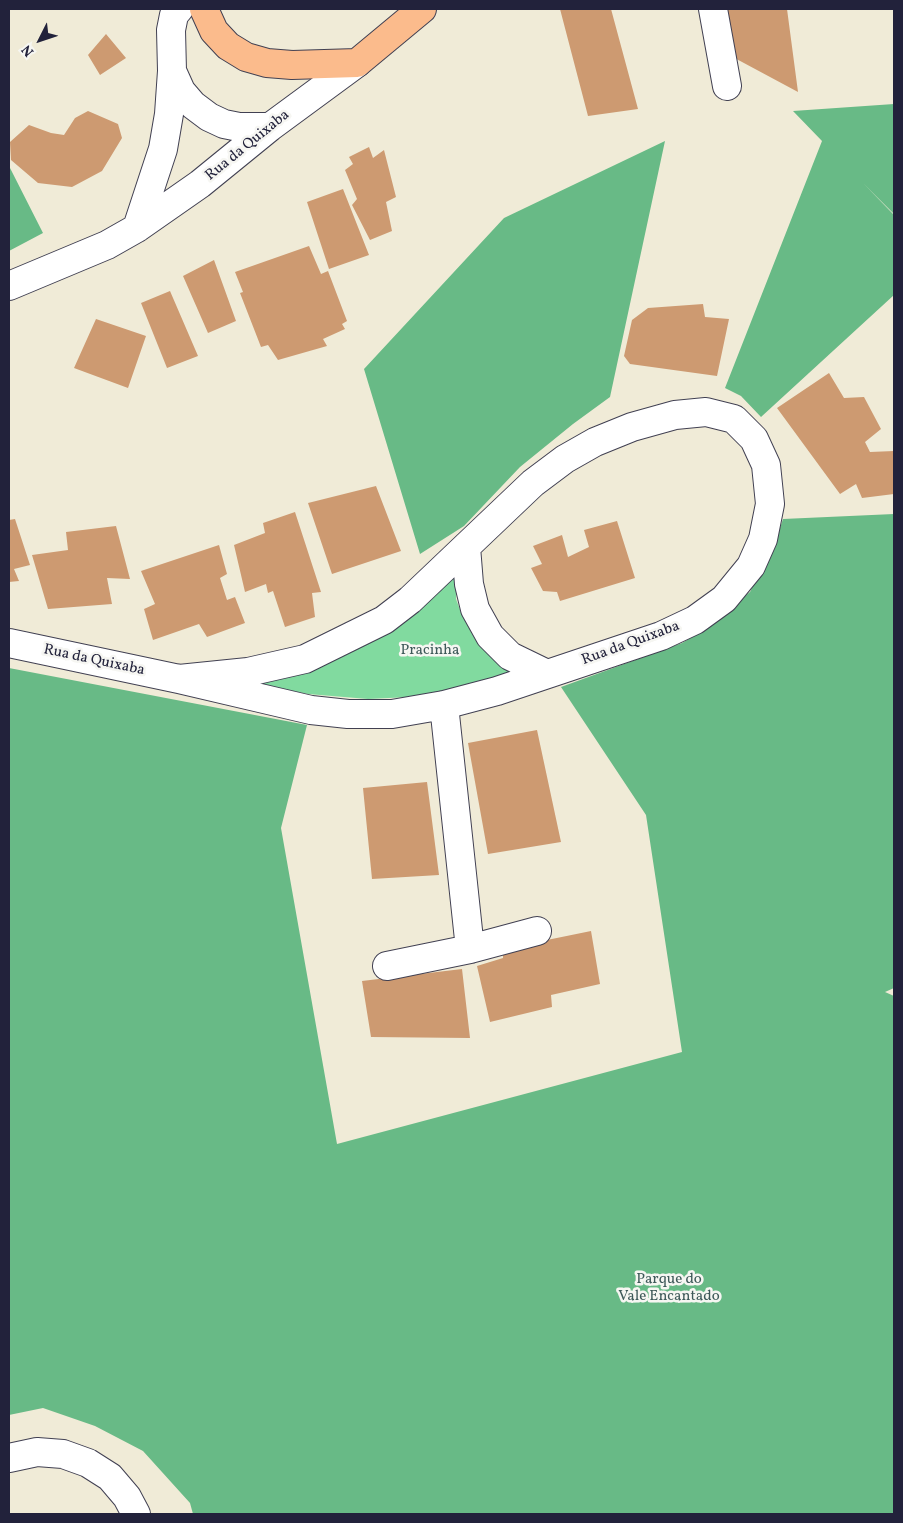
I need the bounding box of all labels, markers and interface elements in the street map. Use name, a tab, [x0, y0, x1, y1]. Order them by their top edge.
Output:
north arrow	[15, 15, 65, 65]
text: N	[18, 40, 39, 60]
street label: Rua da Quixaba	[202, 107, 294, 185]
street label: Rua da Quixaba	[580, 618, 682, 670]
street label: Rua da Quixaba	[42, 641, 146, 681]
park label: Pracinha	[400, 642, 460, 660]
park label: Parque do Vale Encantado	[618, 1271, 720, 1306]

